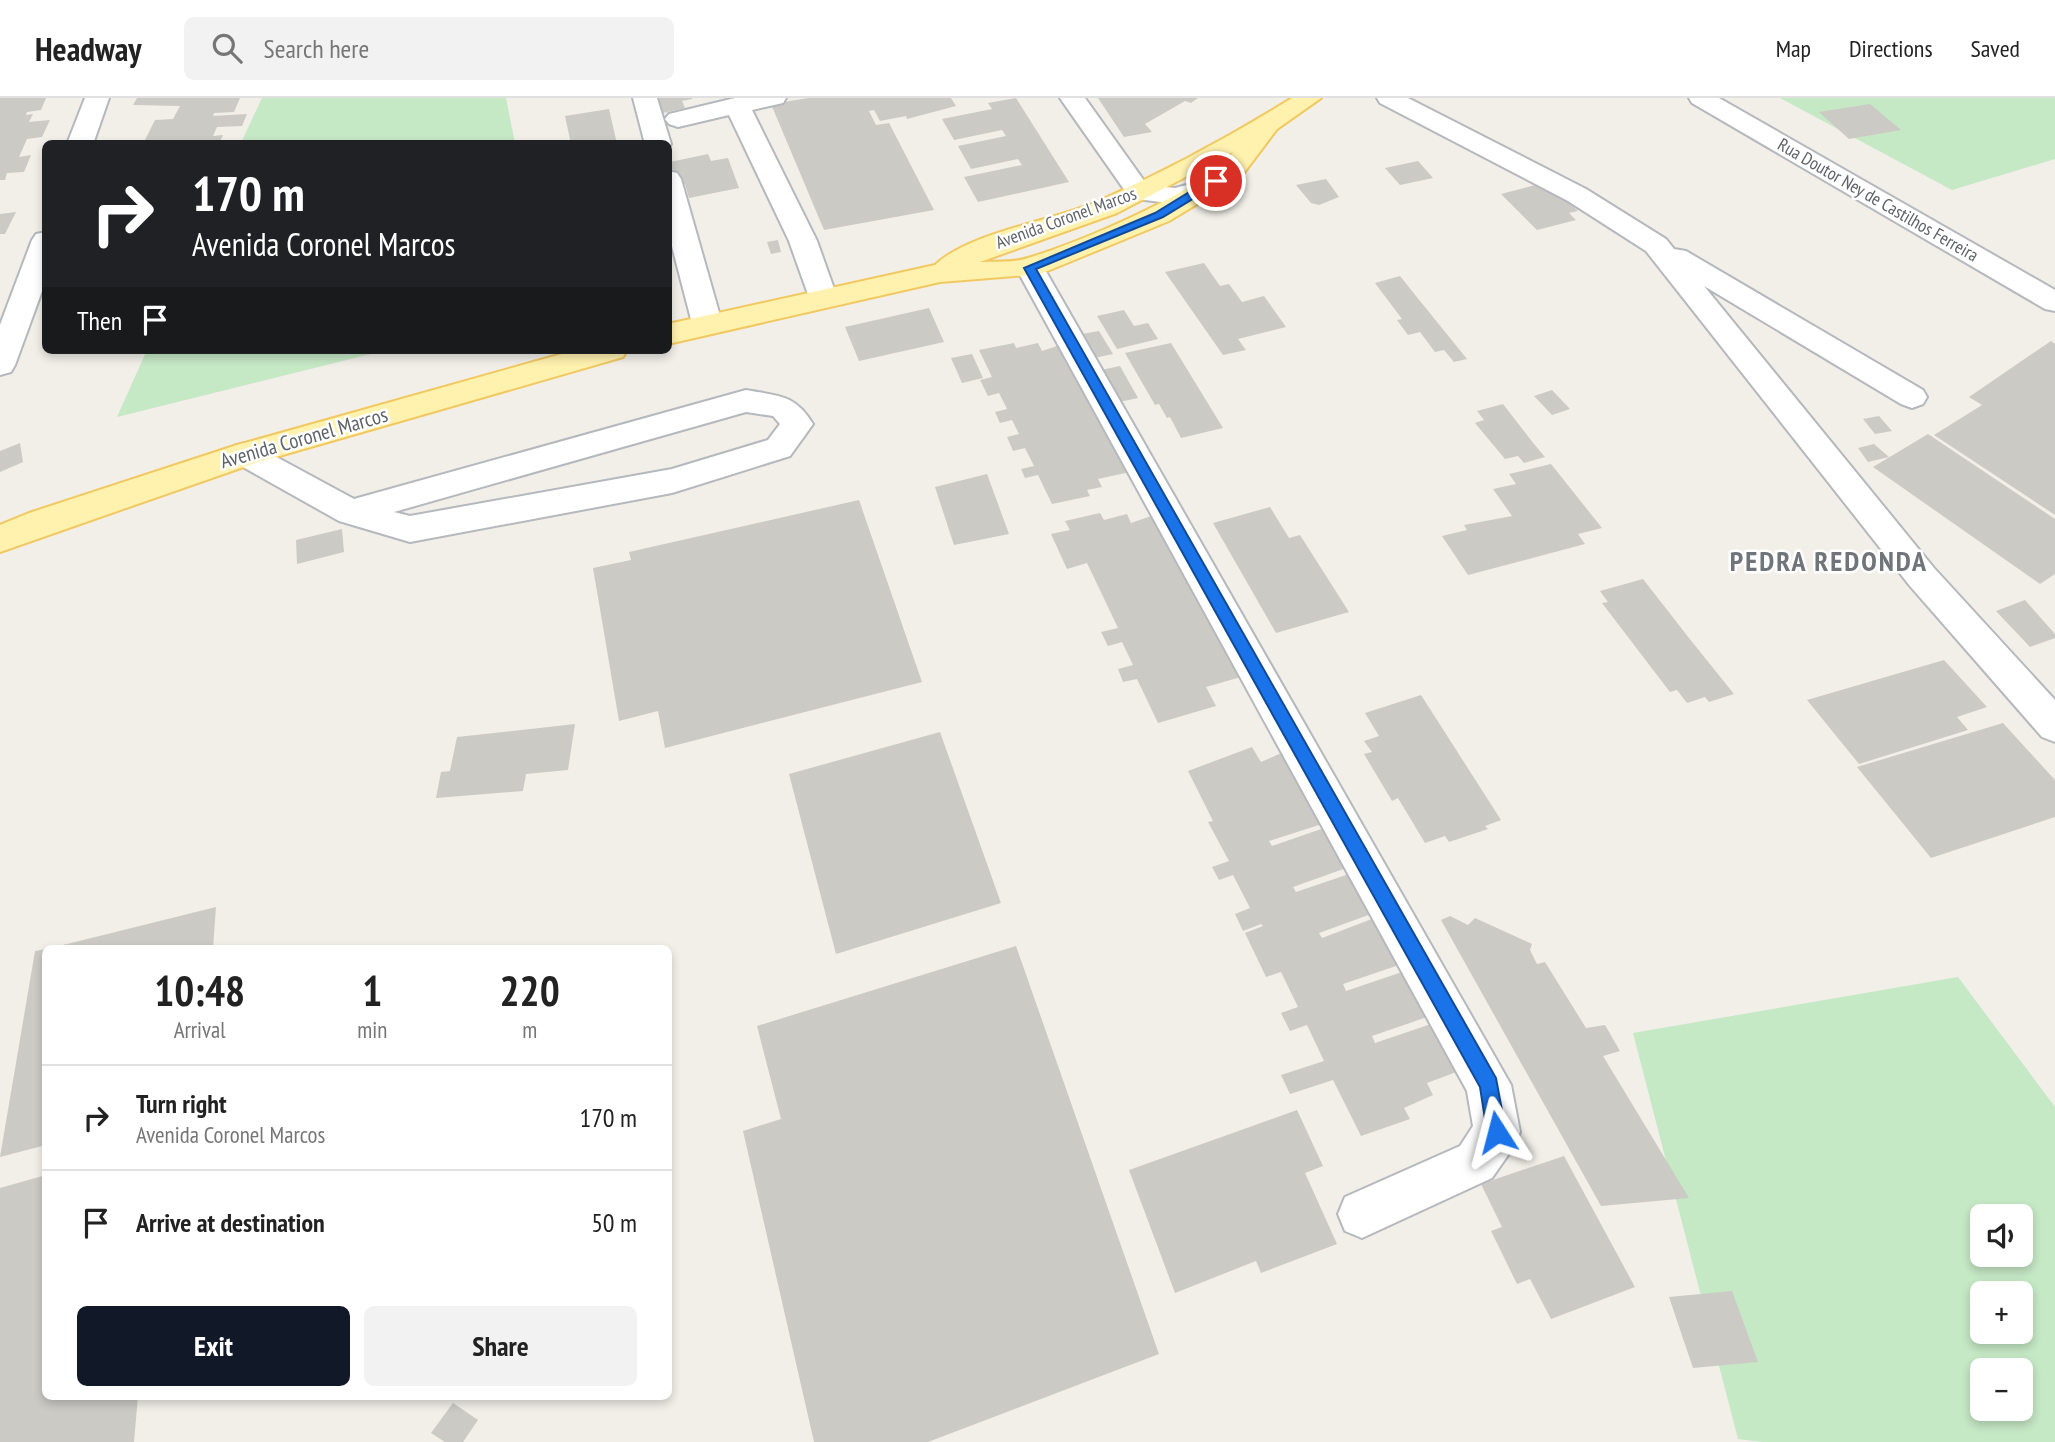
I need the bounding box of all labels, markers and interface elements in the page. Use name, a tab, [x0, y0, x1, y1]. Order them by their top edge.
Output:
search box	[184, 17, 674, 80]
text: Headway	[35, 27, 142, 70]
icon: search	[208, 29, 246, 67]
text: Search here	[264, 32, 369, 65]
text: Map	[1776, 33, 1811, 64]
text: Directions	[1849, 33, 1933, 64]
text: Saved	[1971, 33, 2020, 64]
street label: Rua Doutor Ney de Castilhos Ferreira	[1774, 133, 1983, 267]
pin	[1186, 151, 1246, 211]
text: 170 m	[192, 161, 305, 225]
icon: arrive	[1197, 162, 1235, 200]
icon: right	[77, 168, 168, 259]
street label: Avenida Coronel Marcos	[992, 181, 1139, 254]
text: Avenida Coronel Marcos	[192, 223, 455, 265]
icon: arrive	[136, 301, 174, 339]
text: Then	[77, 304, 122, 337]
street label: Avenida Coronel Marcos	[217, 401, 391, 474]
district label: PEDRA REDONDA	[1730, 542, 1928, 579]
text: 10:48	[154, 963, 245, 1018]
text: 1	[362, 963, 382, 1018]
text: 220	[500, 963, 560, 1018]
text: Arrival	[174, 1015, 226, 1044]
text: min	[357, 1015, 387, 1044]
text: m	[522, 1015, 537, 1044]
text: Turn right	[136, 1087, 227, 1120]
position arrow	[1460, 1095, 1534, 1169]
icon: right	[77, 1099, 115, 1137]
text: 170 m	[579, 1101, 637, 1134]
text: Avenida Coronel Marcos	[136, 1120, 325, 1149]
icon: arrive	[77, 1204, 115, 1242]
map controls	[1970, 1204, 2033, 1421]
button: sound	[1970, 1204, 2033, 1267]
text: Arrive at destination	[136, 1206, 325, 1239]
text: 50 m	[591, 1206, 637, 1239]
button: +	[1970, 1281, 2033, 1344]
button: Exit	[77, 1306, 350, 1386]
button: Share	[364, 1306, 637, 1386]
button: −	[1970, 1358, 2033, 1421]

